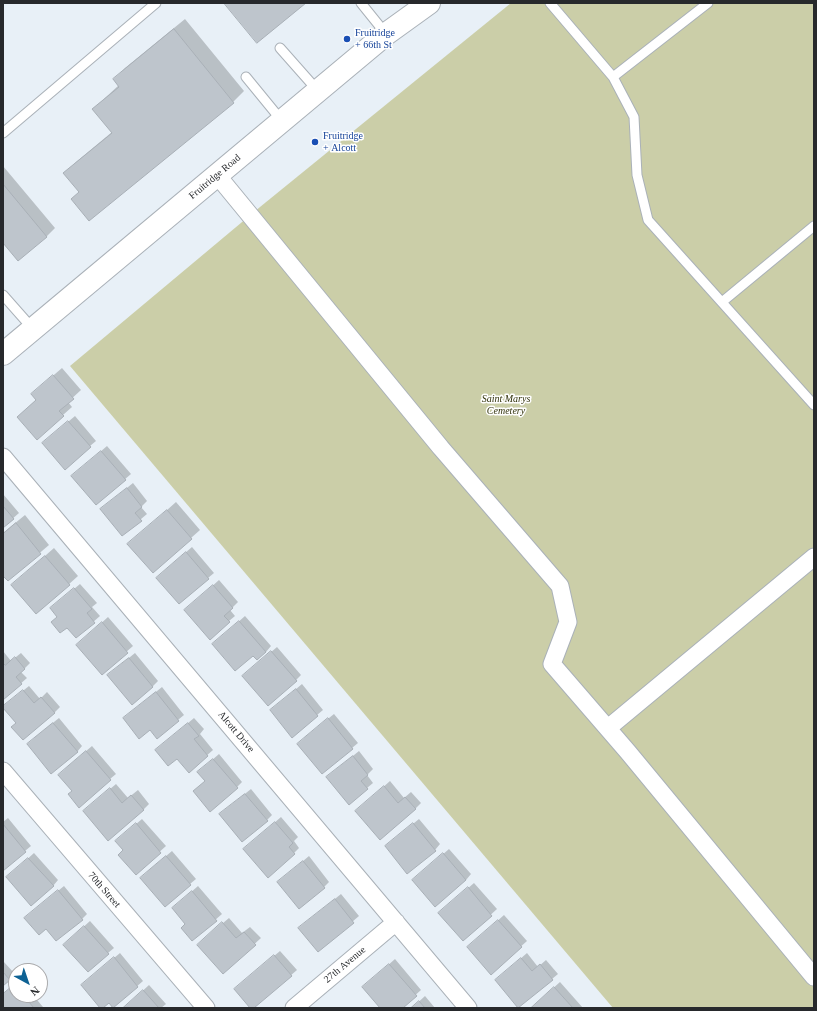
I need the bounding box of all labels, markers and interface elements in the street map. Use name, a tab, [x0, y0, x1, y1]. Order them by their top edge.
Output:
place label: Fruitridge + 66th St	[355, 27, 395, 50]
marker: Fruitridge + 66th St	[342, 34, 352, 44]
place label: Fruitridge + Alcott	[323, 130, 363, 154]
marker: Fruitridge + Alcott	[310, 137, 320, 147]
street label: Fruitridge Road	[187, 152, 243, 202]
park label: Saint Marys Cemetery	[482, 393, 530, 416]
street label: Alcott Drive	[215, 709, 257, 755]
street label: 70th Street	[85, 870, 123, 910]
street label: 27th Avenue	[322, 944, 368, 986]
north arrow	[8, 963, 48, 1003]
text: N	[28, 984, 42, 999]

